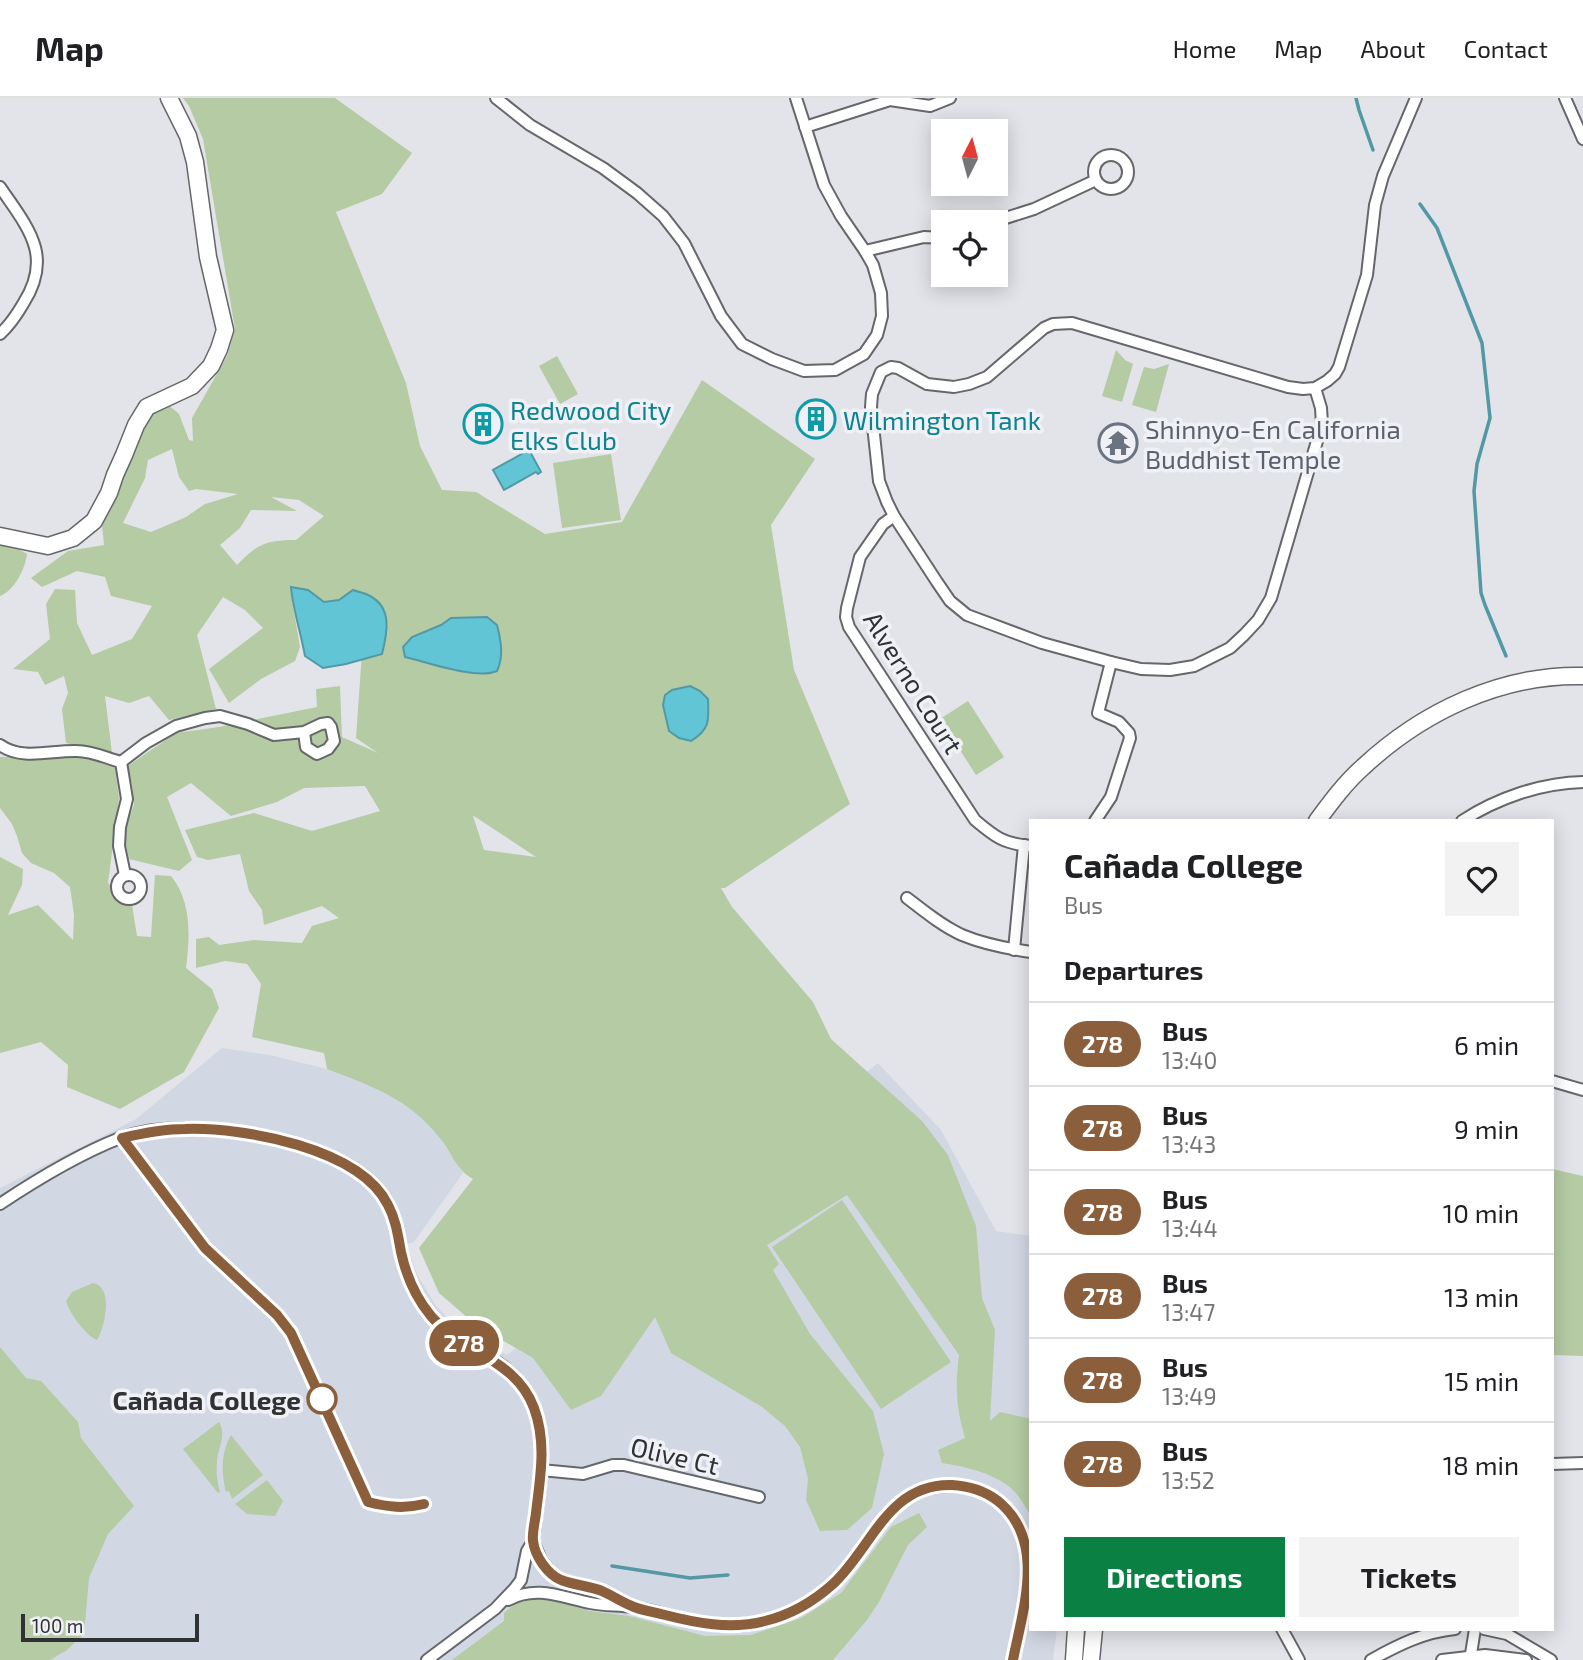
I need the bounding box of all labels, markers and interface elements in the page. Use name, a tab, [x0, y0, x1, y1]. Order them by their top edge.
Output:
text: Map	[35, 28, 104, 68]
text: Home	[1173, 34, 1236, 63]
text: Map	[1274, 34, 1322, 63]
text: About	[1360, 34, 1426, 63]
text: Contact	[1464, 34, 1548, 63]
north arrow	[931, 119, 1008, 196]
map controls	[931, 119, 1008, 287]
button: locate	[931, 210, 1008, 287]
place label: Redwood City Elks Club	[510, 394, 672, 455]
building icon: Wilmington Tank	[795, 398, 837, 440]
building icon: Redwood City Elks Club	[462, 403, 504, 445]
place label: Wilmington Tank	[843, 404, 1041, 435]
place label: Shinnyo-En California Buddhist Temple	[1145, 413, 1401, 474]
temple icon: Shinnyo-En California Buddhist Temple	[1097, 422, 1139, 464]
street label: Alverno Court	[858, 605, 970, 759]
button: heart	[1445, 842, 1519, 916]
text: Cañada College	[1064, 845, 1303, 885]
text: Bus	[1064, 891, 1103, 919]
text: Departures	[1064, 954, 1203, 985]
text: Bus	[1162, 1015, 1208, 1046]
text: 278	[1082, 1029, 1123, 1058]
text: 6 min	[1454, 1029, 1519, 1060]
text: 13:40	[1162, 1046, 1217, 1074]
text: Bus	[1162, 1099, 1208, 1130]
text: 278	[1082, 1113, 1123, 1142]
text: 9 min	[1454, 1113, 1519, 1144]
text: 13:43	[1162, 1130, 1216, 1158]
text: Bus	[1162, 1183, 1208, 1214]
text: 278	[1082, 1197, 1123, 1226]
text: 10 min	[1443, 1197, 1519, 1228]
text: 13:44	[1162, 1214, 1218, 1242]
text: Bus	[1162, 1267, 1208, 1298]
text: 278	[1082, 1281, 1123, 1310]
text: 13 min	[1444, 1281, 1519, 1312]
text: 13:47	[1162, 1298, 1215, 1326]
line badge: 278	[424, 1320, 504, 1366]
text: 278	[443, 1328, 485, 1357]
text: Bus	[1162, 1351, 1208, 1382]
text: 278	[1082, 1365, 1123, 1394]
text: 15 min	[1445, 1365, 1519, 1396]
text: 13:49	[1162, 1382, 1217, 1410]
place label: Cañada College	[113, 1384, 301, 1415]
marker: Cañada College	[307, 1384, 337, 1414]
street label: Olive Ct	[628, 1430, 722, 1480]
text: Bus	[1162, 1435, 1208, 1466]
text: 278	[1082, 1449, 1123, 1478]
text: 18 min	[1443, 1449, 1519, 1480]
text: 13:52	[1162, 1466, 1215, 1494]
button: Directions	[1064, 1537, 1285, 1617]
button: Tickets	[1299, 1537, 1519, 1617]
scale bar	[21, 1611, 200, 1643]
text: 100 m	[32, 1614, 83, 1637]

